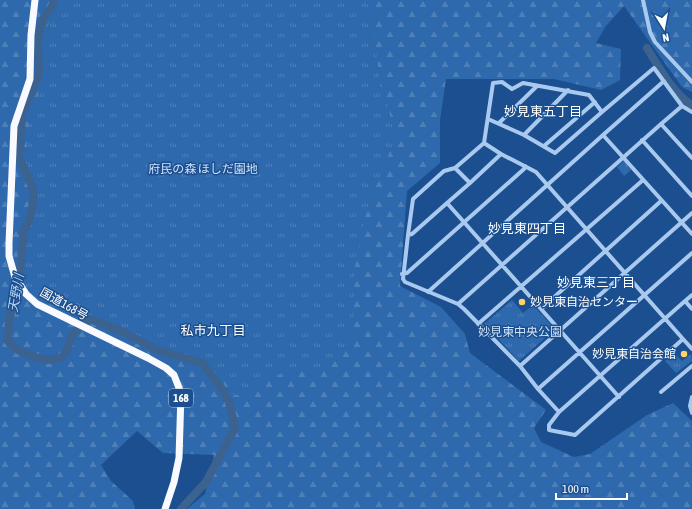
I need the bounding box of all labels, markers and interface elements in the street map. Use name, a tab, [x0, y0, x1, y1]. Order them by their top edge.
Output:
north arrow	[644, 8, 684, 48]
text: N	[662, 31, 670, 44]
district label: 妙見東五丁目	[504, 104, 582, 119]
park label: 府民の森 ほしだ園地	[148, 162, 258, 176]
district label: 妙見東四丁目	[488, 221, 566, 236]
water label: 天野川	[5, 271, 27, 314]
district label: 妙見東三丁目	[557, 275, 635, 290]
street label: 国道168号	[37, 285, 91, 323]
place label: 妙見東自治センター	[530, 295, 638, 309]
marker: 妙見東自治センター	[517, 297, 527, 307]
district label: 私市九丁目	[180, 323, 246, 338]
park label: 妙見東中央公園	[478, 325, 562, 339]
place label: 妙見東自治会館	[592, 347, 676, 361]
marker: 妙見東自治会館	[679, 349, 689, 359]
road number: 168	[169, 389, 193, 407]
scale bar	[556, 475, 627, 501]
text: 100 m	[562, 482, 589, 496]

